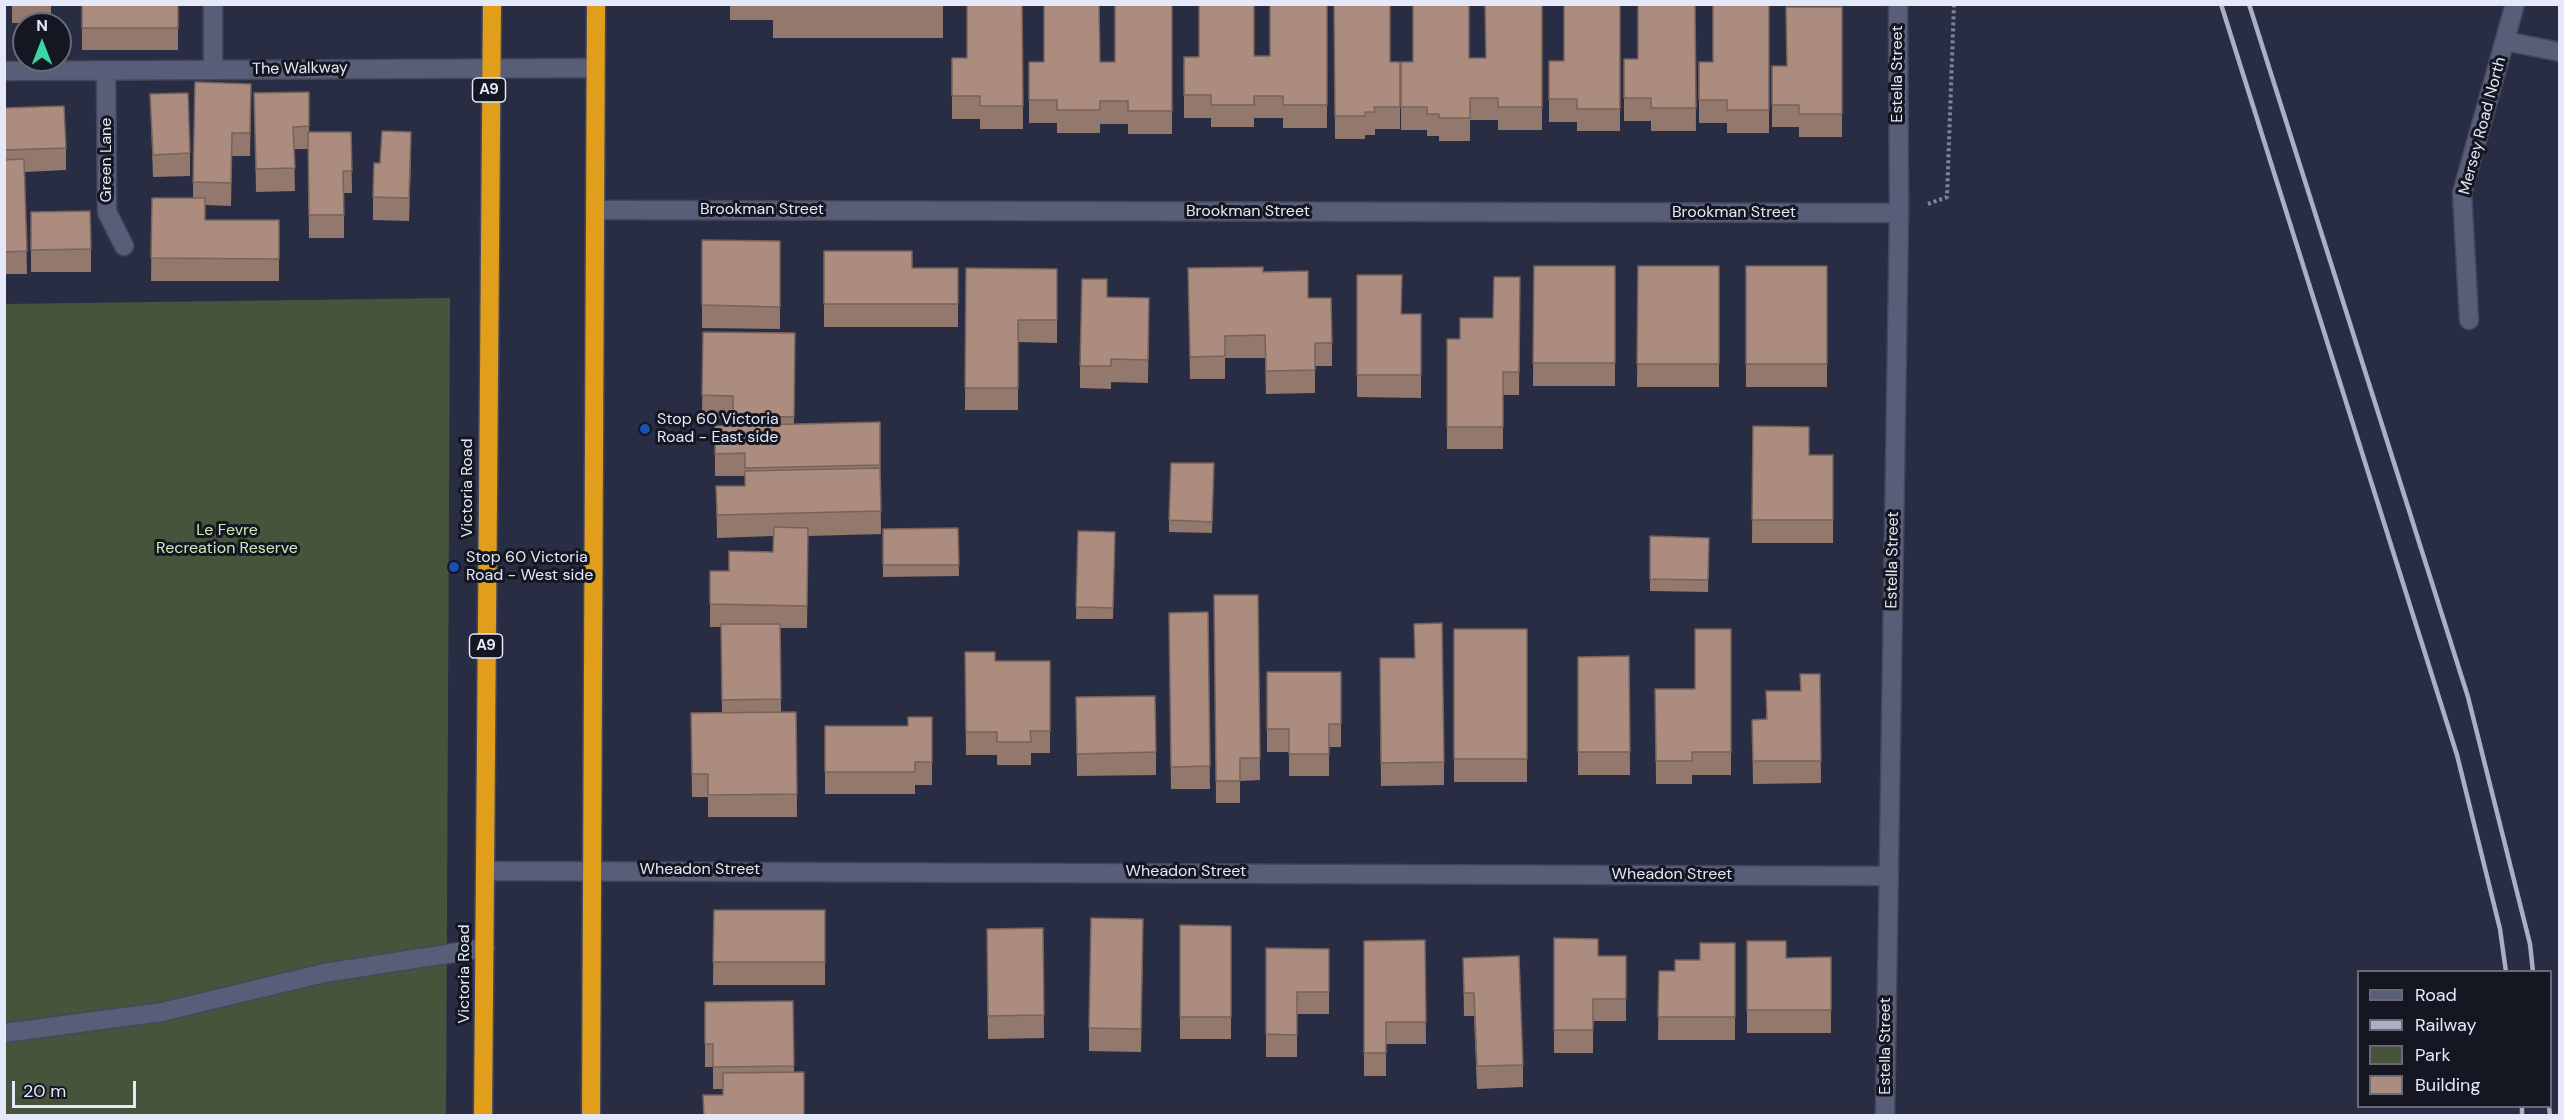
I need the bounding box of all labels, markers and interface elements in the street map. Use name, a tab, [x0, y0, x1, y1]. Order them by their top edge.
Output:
north arrow	[12, 12, 72, 72]
text: N	[36, 15, 48, 36]
street label: Estella Street	[1888, 25, 1908, 123]
street label: Mersey Road North	[2455, 55, 2511, 197]
street label: The Walkway	[252, 59, 348, 79]
road number: A9	[472, 78, 506, 102]
street label: Green Lane	[97, 118, 117, 202]
street label: Brookman Street	[700, 200, 824, 220]
street label: Brookman Street	[1186, 202, 1310, 222]
street label: Brookman Street	[1672, 203, 1796, 223]
place label: Stop 60 Victoria Road - East side	[657, 410, 779, 448]
marker: Stop 60 Victoria Road - East side	[638, 422, 652, 436]
street label: Victoria Road	[458, 439, 478, 537]
street label: Estella Street	[1883, 511, 1903, 609]
park label: Le Fevre Recreation Reserve	[156, 521, 298, 559]
place label: Stop 60 Victoria Road - West side	[466, 548, 593, 586]
marker: Stop 60 Victoria Road - West side	[447, 560, 461, 574]
road number: A9	[470, 634, 502, 658]
street label: Wheadon Street	[640, 860, 760, 880]
street label: Wheadon Street	[1126, 862, 1246, 882]
street label: Wheadon Street	[1612, 865, 1732, 885]
street label: Victoria Road	[455, 925, 475, 1023]
legend	[2357, 970, 2552, 1108]
text: Road	[2415, 983, 2457, 1007]
street label: Estella Street	[1876, 997, 1896, 1095]
text: Railway	[2415, 1013, 2477, 1037]
text: Park	[2415, 1043, 2451, 1067]
scale bar	[15, 1069, 140, 1107]
text: Building	[2415, 1073, 2480, 1097]
text: 20 m	[23, 1079, 66, 1103]

